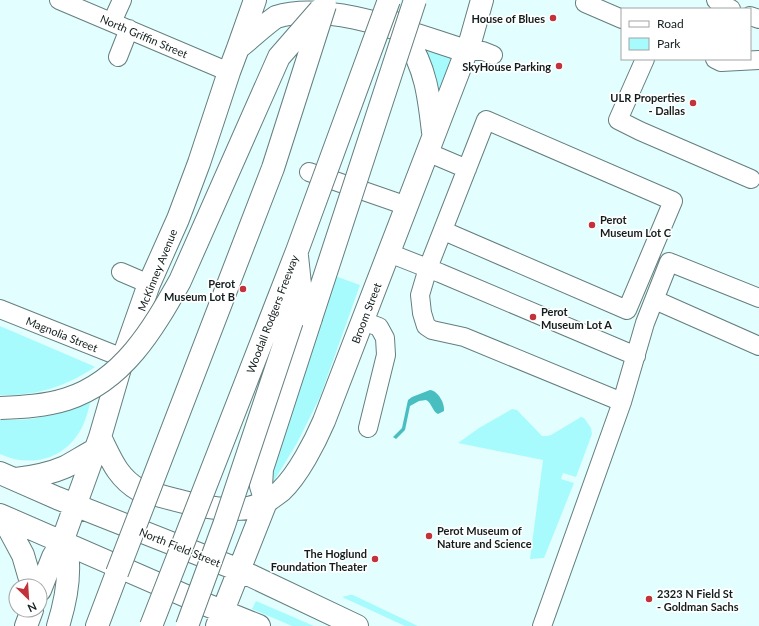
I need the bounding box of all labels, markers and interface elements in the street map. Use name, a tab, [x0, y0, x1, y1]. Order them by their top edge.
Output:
legend	[621, 8, 751, 60]
street label: North Griffin Street	[98, 12, 190, 60]
place label: House of Blues	[471, 12, 545, 25]
marker: House of Blues	[548, 13, 558, 23]
text: Road	[657, 16, 684, 31]
text: Park	[657, 36, 681, 51]
place label: SkyHouse Parking	[462, 60, 551, 73]
marker: SkyHouse Parking	[554, 61, 564, 71]
place label: ULR Properties - Dallas	[610, 91, 685, 117]
marker: ULR Properties - Dallas	[688, 98, 698, 108]
place label: Perot Museum Lot C	[600, 213, 672, 239]
marker: Perot Museum Lot C	[587, 220, 597, 230]
street label: McKinney Avenue	[135, 227, 179, 313]
street label: Woodall Rodgers Freeway	[243, 253, 301, 375]
place label: Perot Museum Lot B	[164, 277, 236, 303]
street label: Broom Street	[348, 281, 384, 345]
marker: Perot Museum Lot B	[238, 284, 248, 294]
place label: Perot Museum Lot A	[541, 305, 612, 331]
marker: Perot Museum Lot A	[528, 312, 538, 322]
street label: Magnolia Street	[24, 314, 100, 354]
place label: Perot Museum of Nature and Science	[437, 524, 532, 550]
street label: North Field Street	[137, 525, 223, 569]
marker: Perot Museum of Nature and Science	[424, 531, 434, 541]
place label: The Hoglund Foundation Theater	[271, 547, 368, 573]
marker: The Hoglund Foundation Theater	[370, 554, 380, 564]
north arrow	[8, 578, 48, 618]
place label: 2323 N Field St - Goldman Sachs	[657, 587, 739, 613]
marker: 2323 N Field St - Goldman Sachs	[644, 594, 654, 604]
text: N	[26, 600, 39, 615]

